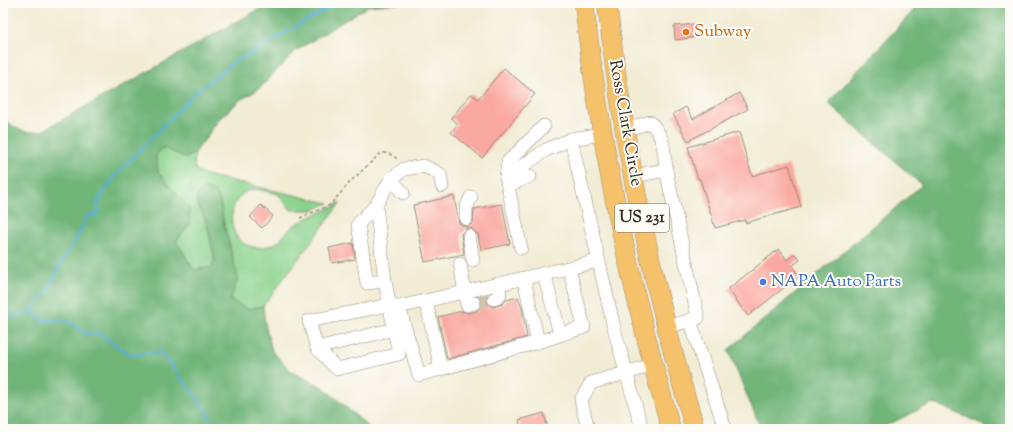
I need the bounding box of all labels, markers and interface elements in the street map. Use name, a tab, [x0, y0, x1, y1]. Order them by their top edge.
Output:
place label: Subway	[694, 20, 752, 44]
marker: Subway	[681, 27, 691, 37]
street label: Ross Clark Circle	[602, 58, 648, 188]
road number: US 231	[615, 204, 669, 232]
place label: NAPA Auto Parts	[771, 270, 901, 294]
marker: NAPA Auto Parts	[758, 277, 768, 287]

